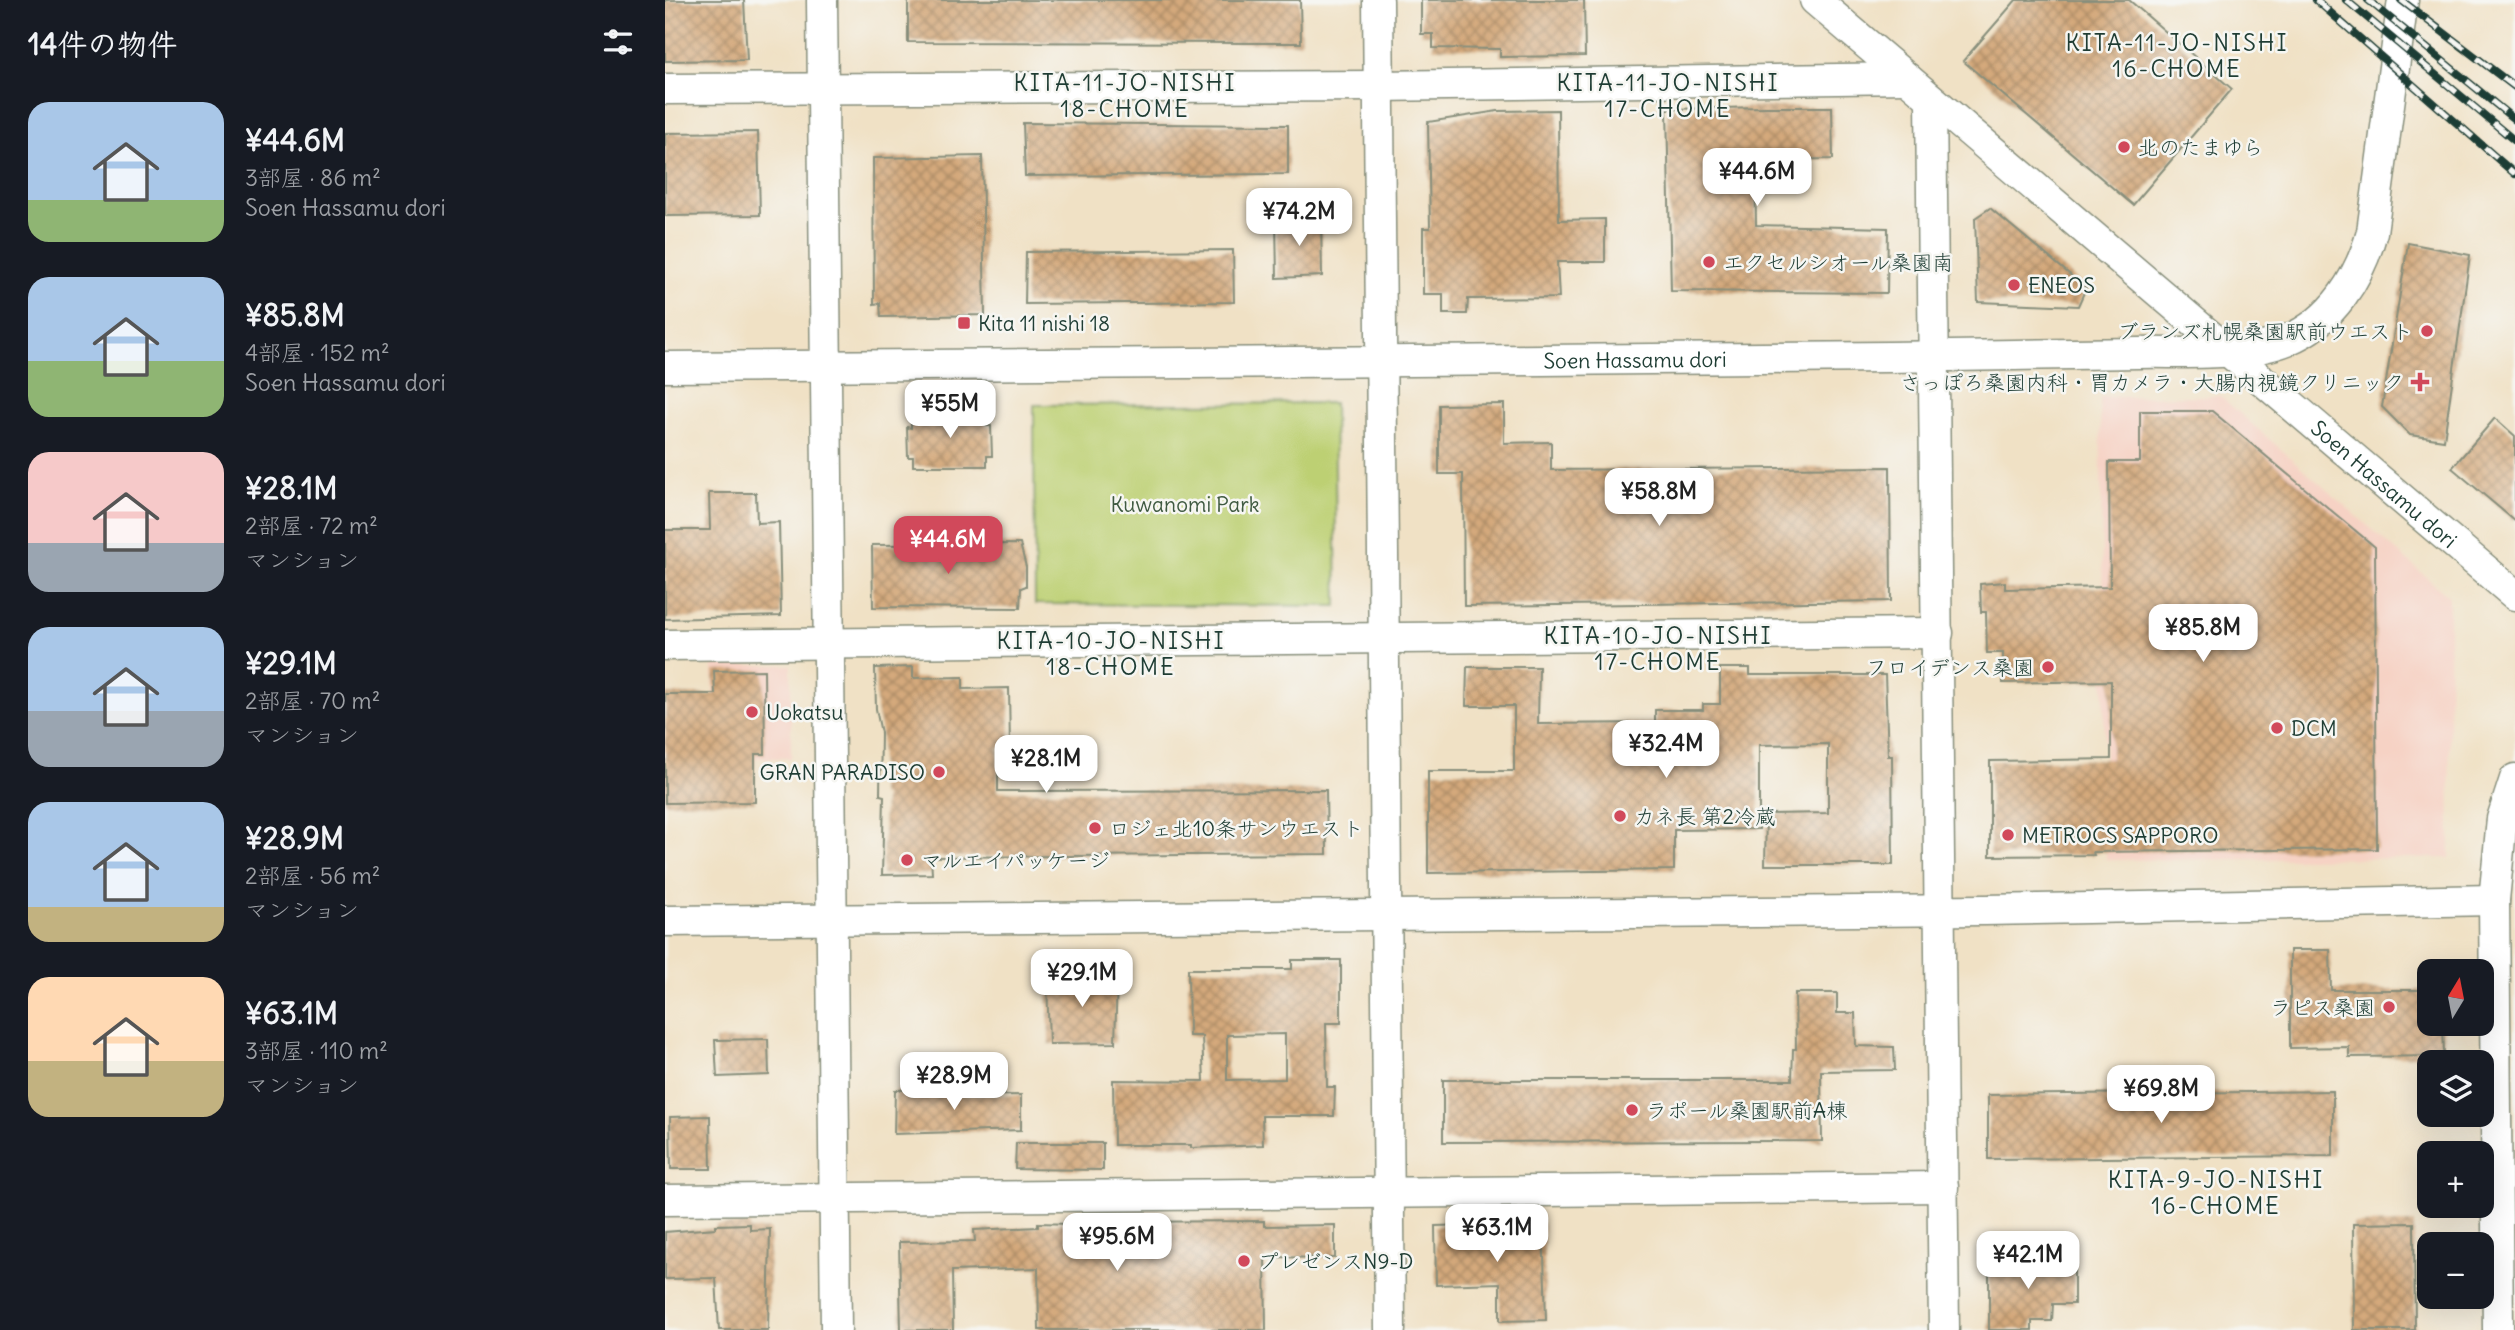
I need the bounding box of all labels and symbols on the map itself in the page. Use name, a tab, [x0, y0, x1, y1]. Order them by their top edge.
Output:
district label: KITA-11-JO-NISHI 16-CHOME	[2066, 28, 2288, 83]
district label: KITA-11-JO-NISHI 18-CHOME	[1014, 68, 1236, 123]
district label: KITA-11-JO-NISHI 17-CHOME	[1557, 68, 1779, 123]
place label: 北のたまゆら	[2138, 134, 2264, 161]
marker: 北のたまゆら	[2116, 139, 2132, 155]
pin: ¥44.6M	[1700, 148, 1814, 208]
pin: ¥74.2M	[1242, 188, 1356, 248]
place label: エクセルシオール桑園南	[1723, 249, 1954, 276]
marker: エクセルシオール桑園南	[1701, 254, 1717, 270]
place label: ENEOS	[2028, 272, 2095, 299]
marker: ENEOS	[2006, 277, 2022, 293]
place label: Kita 11 nishi 18	[978, 310, 1110, 337]
marker: Kita 11 nishi 18	[956, 315, 972, 331]
place label: ブランズ札幌桑園駅前ウエスト	[2117, 318, 2413, 345]
marker: ブランズ札幌桑園駅前ウエスト	[2419, 323, 2435, 339]
street label: Soen Hassamu dori	[1543, 345, 1727, 374]
place label: さっぽろ桑園内科・胃カメラ・大腸内視鏡クリニック	[1900, 369, 2404, 396]
marker: さっぽろ桑園内科・胃カメラ・大腸内視鏡クリニック	[2410, 372, 2430, 392]
pin: ¥55M	[909, 380, 991, 440]
street label: Soen Hassamu dori	[2306, 414, 2463, 553]
pin: ¥58.8M	[1602, 468, 1716, 528]
park label: Kuwanomi Park	[1111, 491, 1259, 518]
pin: ¥44.6M	[891, 516, 1005, 576]
pin: ¥85.8M	[2146, 604, 2260, 664]
district label: KITA-10-JO-NISHI 17-CHOME	[1544, 621, 1772, 676]
district label: KITA-10-JO-NISHI 18-CHOME	[997, 626, 1225, 681]
place label: フロイデンス桑園	[1866, 654, 2034, 681]
marker: フロイデンス桑園	[2040, 659, 2056, 675]
place label: Uokatsu	[766, 699, 843, 726]
marker: Uokatsu	[744, 704, 760, 720]
place label: DCM	[2291, 715, 2337, 742]
pin: ¥32.4M	[1609, 720, 1723, 780]
marker: DCM	[2269, 720, 2285, 736]
pin: ¥28.1M	[989, 736, 1103, 795]
place label: GRAN PARADISO	[760, 759, 925, 786]
marker: GRAN PARADISO	[931, 764, 947, 780]
place label: カネ長 第2冷蔵	[1634, 803, 1776, 830]
marker: カネ長 第2冷蔵	[1612, 808, 1628, 824]
place label: ロジェ北10条サンウエスト	[1109, 815, 1364, 842]
marker: ロジェ北10条サンウエスト	[1087, 820, 1103, 836]
place label: METROCS SAPPORO	[2022, 822, 2219, 849]
marker: METROCS SAPPORO	[2000, 827, 2016, 843]
place label: マルエイパッケージ	[921, 847, 1110, 874]
marker: マルエイパッケージ	[899, 852, 915, 868]
pin: ¥29.1M	[1025, 950, 1139, 1009]
north arrow	[2417, 959, 2494, 1036]
place label: ラピス桑園	[2270, 994, 2375, 1021]
marker: ラピス桑園	[2381, 999, 2397, 1015]
pin: ¥28.9M	[897, 1052, 1011, 1112]
pin: ¥69.8M	[2104, 1066, 2218, 1125]
place label: ラポール桑園駅前A棟	[1646, 1097, 1847, 1124]
marker: ラポール桑園駅前A棟	[1624, 1102, 1640, 1118]
district label: KITA-9-JO-NISHI 16-CHOME	[2108, 1165, 2324, 1220]
pin: ¥63.1M	[1440, 1204, 1554, 1264]
pin: ¥95.6M	[1060, 1214, 1174, 1273]
pin: ¥42.1M	[1971, 1232, 2085, 1291]
place label: プレゼンスN9-D	[1258, 1248, 1413, 1275]
marker: プレゼンスN9-D	[1236, 1253, 1252, 1269]

